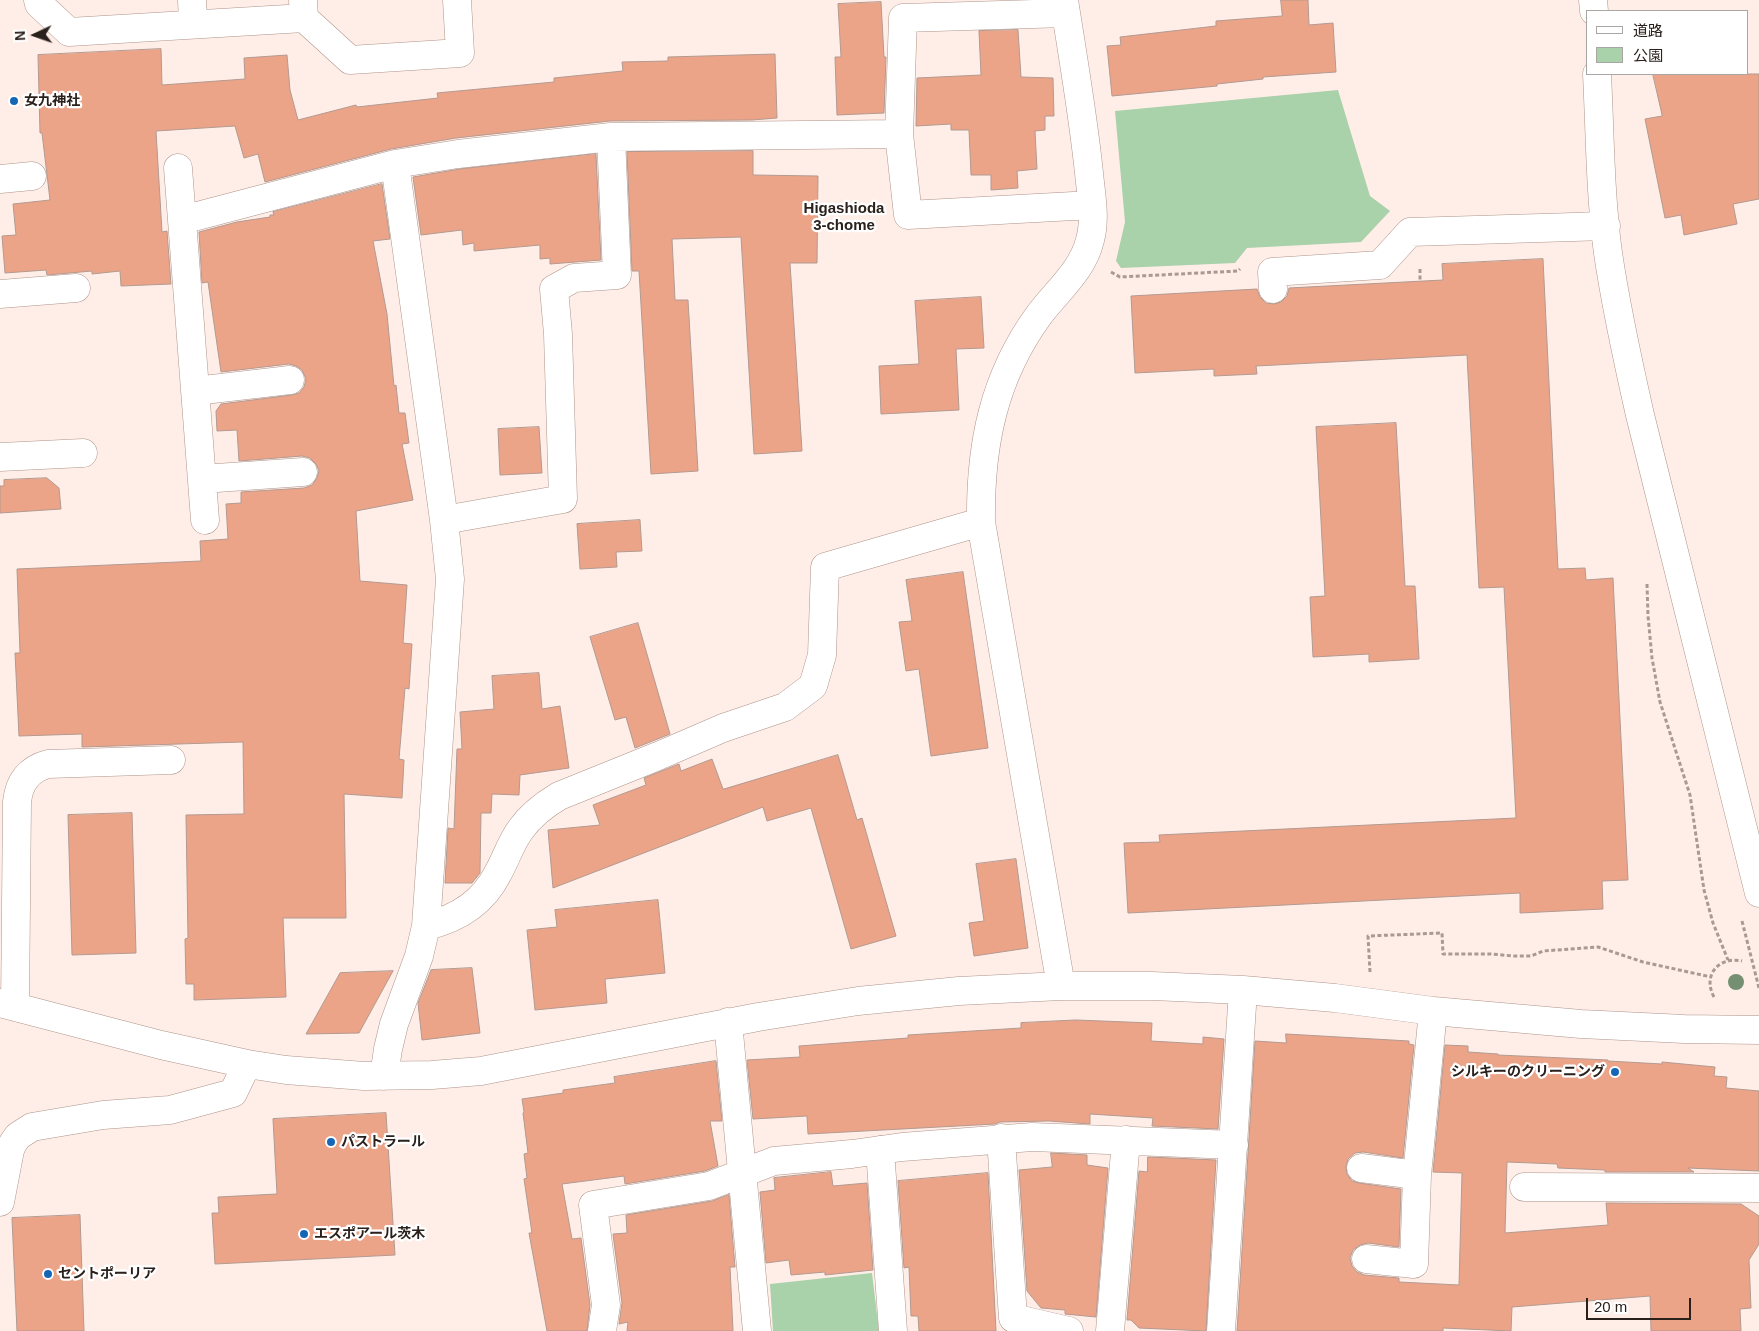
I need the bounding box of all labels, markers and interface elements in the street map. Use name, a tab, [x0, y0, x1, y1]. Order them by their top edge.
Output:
north arrow	[10, 10, 60, 60]
legend	[1586, 10, 1749, 75]
text: 道路	[1633, 22, 1663, 39]
text: N	[12, 30, 28, 41]
text: 公園	[1633, 47, 1663, 64]
place label: 女九神社	[24, 93, 80, 109]
marker: 女九神社	[8, 95, 20, 107]
district label: Higashioda 3-chome	[804, 200, 884, 235]
place label: シルキーのクリーニング	[1451, 1064, 1605, 1080]
marker: シルキーのクリーニング	[1609, 1066, 1621, 1078]
place label: パストラール	[341, 1134, 425, 1150]
marker: パストラール	[325, 1136, 337, 1148]
place label: エスポアール茨木	[314, 1226, 425, 1242]
marker: エスポアール茨木	[298, 1228, 310, 1240]
place label: セントポーリア	[58, 1266, 156, 1282]
marker: セントポーリア	[42, 1268, 54, 1280]
scale bar	[1589, 1288, 1694, 1320]
text: 20 m	[1594, 1298, 1627, 1315]

